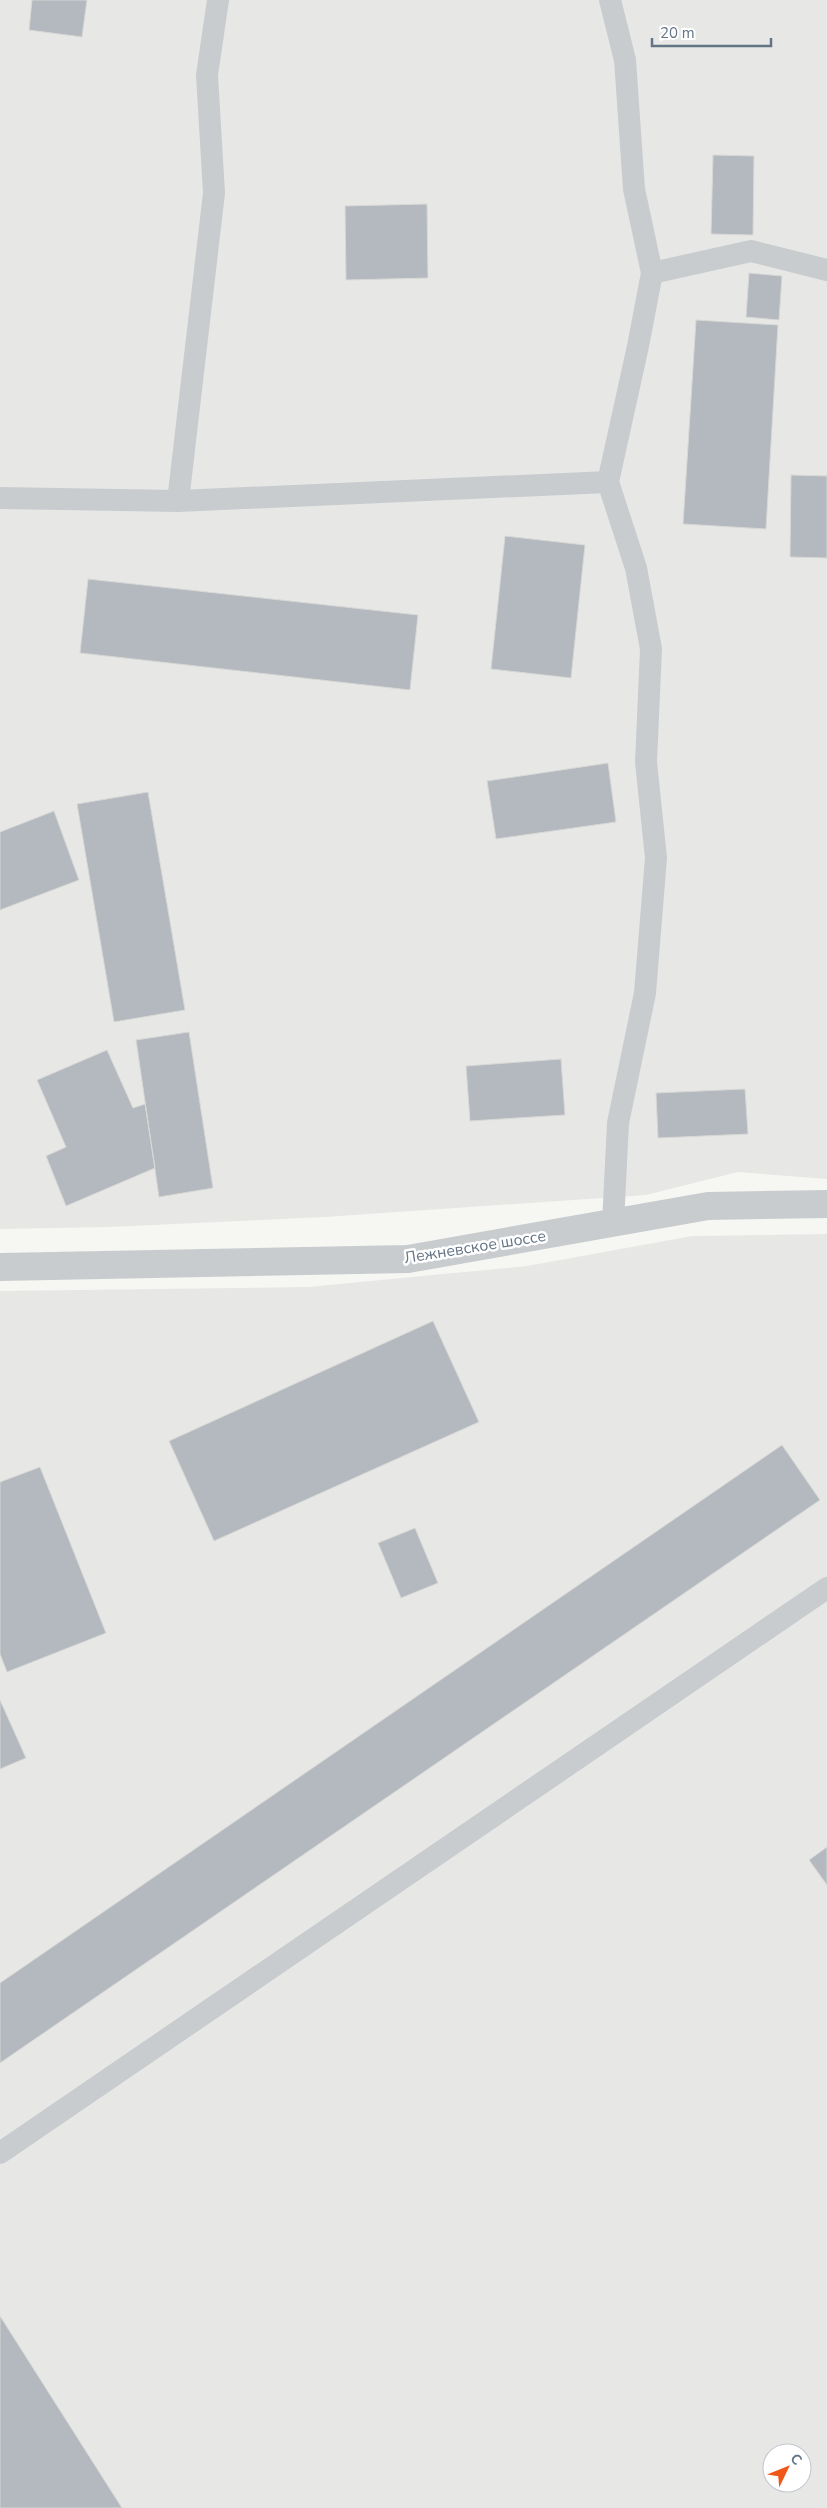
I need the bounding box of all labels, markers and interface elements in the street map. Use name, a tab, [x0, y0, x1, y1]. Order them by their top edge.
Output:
scale bar	[652, 15, 771, 47]
text: 20 m	[660, 23, 695, 43]
street label: Лежневское шоссе	[402, 1225, 548, 1269]
north arrow	[762, 2443, 812, 2493]
text: С	[786, 2450, 807, 2470]

